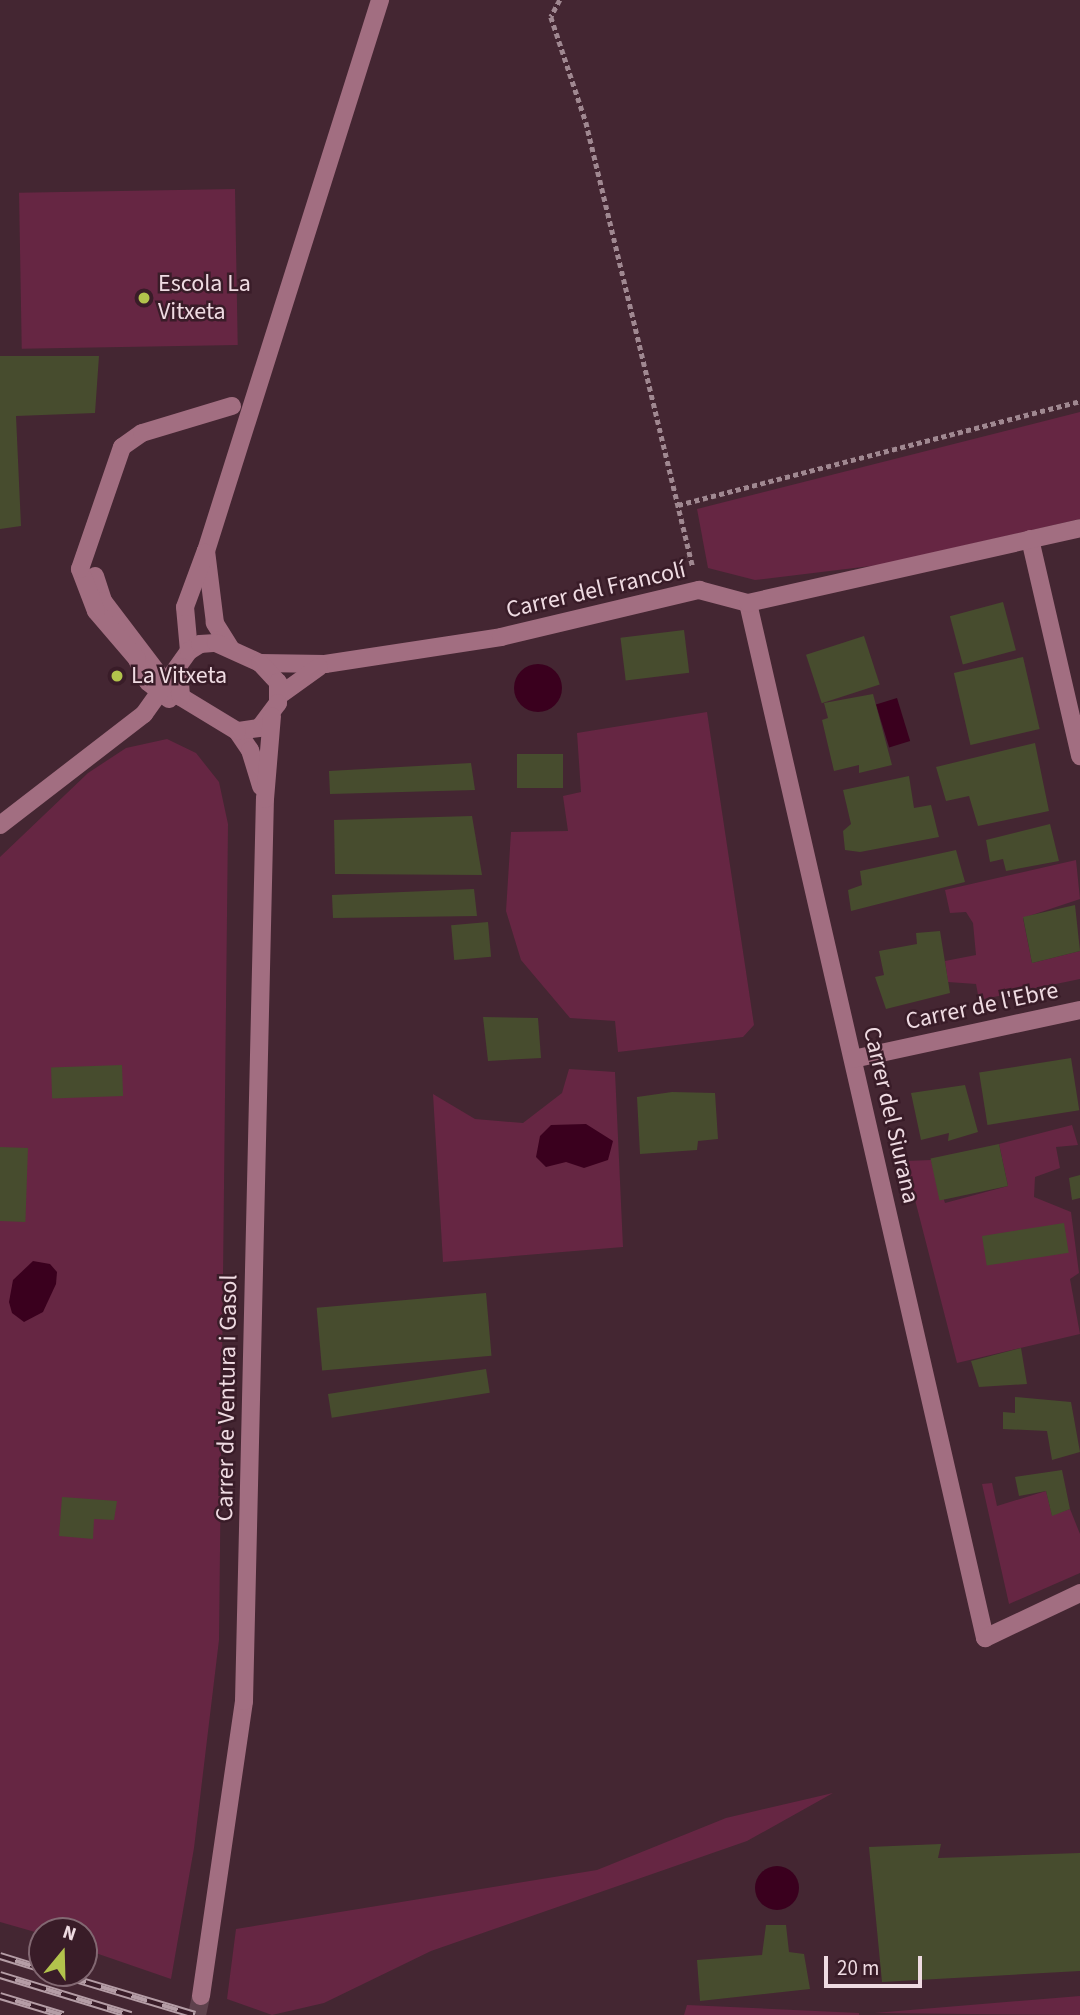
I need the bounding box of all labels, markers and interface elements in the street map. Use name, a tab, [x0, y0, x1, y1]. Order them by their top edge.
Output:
place label: Escola La Vitxeta	[158, 270, 251, 326]
marker: Escola La Vitxeta	[136, 290, 152, 306]
street label: Carrer del Francolí	[503, 555, 689, 625]
place label: La Vitxeta	[131, 662, 227, 690]
marker: La Vitxeta	[109, 668, 125, 684]
street label: Carrer de l'Ebre	[903, 976, 1061, 1036]
street label: Carrer del Siurana	[857, 1024, 925, 1206]
street label: Carrer de Ventura i Gasol	[210, 1274, 244, 1522]
north arrow	[28, 1917, 98, 1987]
text: N	[59, 1919, 80, 1948]
scale bar	[828, 1941, 926, 1985]
text: 20 m	[837, 1953, 879, 1983]

